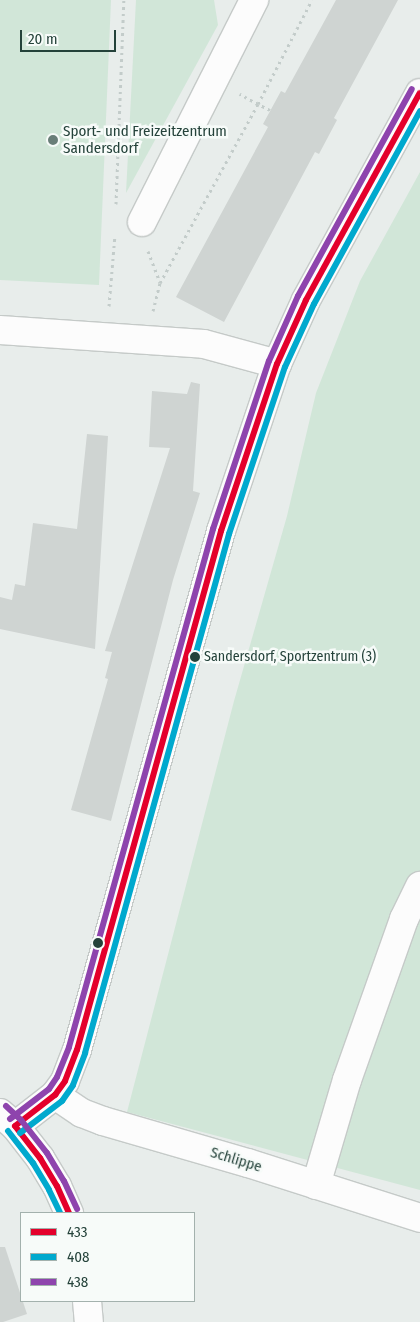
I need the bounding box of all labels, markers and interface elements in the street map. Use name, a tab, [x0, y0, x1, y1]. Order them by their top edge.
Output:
scale bar	[22, 20, 119, 52]
text: 20 m	[28, 30, 58, 48]
place label: Sport- und Freizeitzentrum Sandersdorf	[63, 122, 227, 157]
marker: Sport- und Freizeitzentrum Sandersdorf	[47, 134, 59, 146]
place label: Sandersdorf, Sportzentrum (3)	[204, 649, 376, 665]
marker: Sandersdorf, Sportzentrum (3)	[190, 652, 200, 662]
unlabelled marker	[93, 938, 103, 948]
street label: Schlippe	[208, 1144, 264, 1176]
legend	[20, 1212, 195, 1302]
text: 433	[67, 1223, 88, 1241]
text: 408	[67, 1248, 90, 1266]
text: 438	[67, 1273, 88, 1291]

